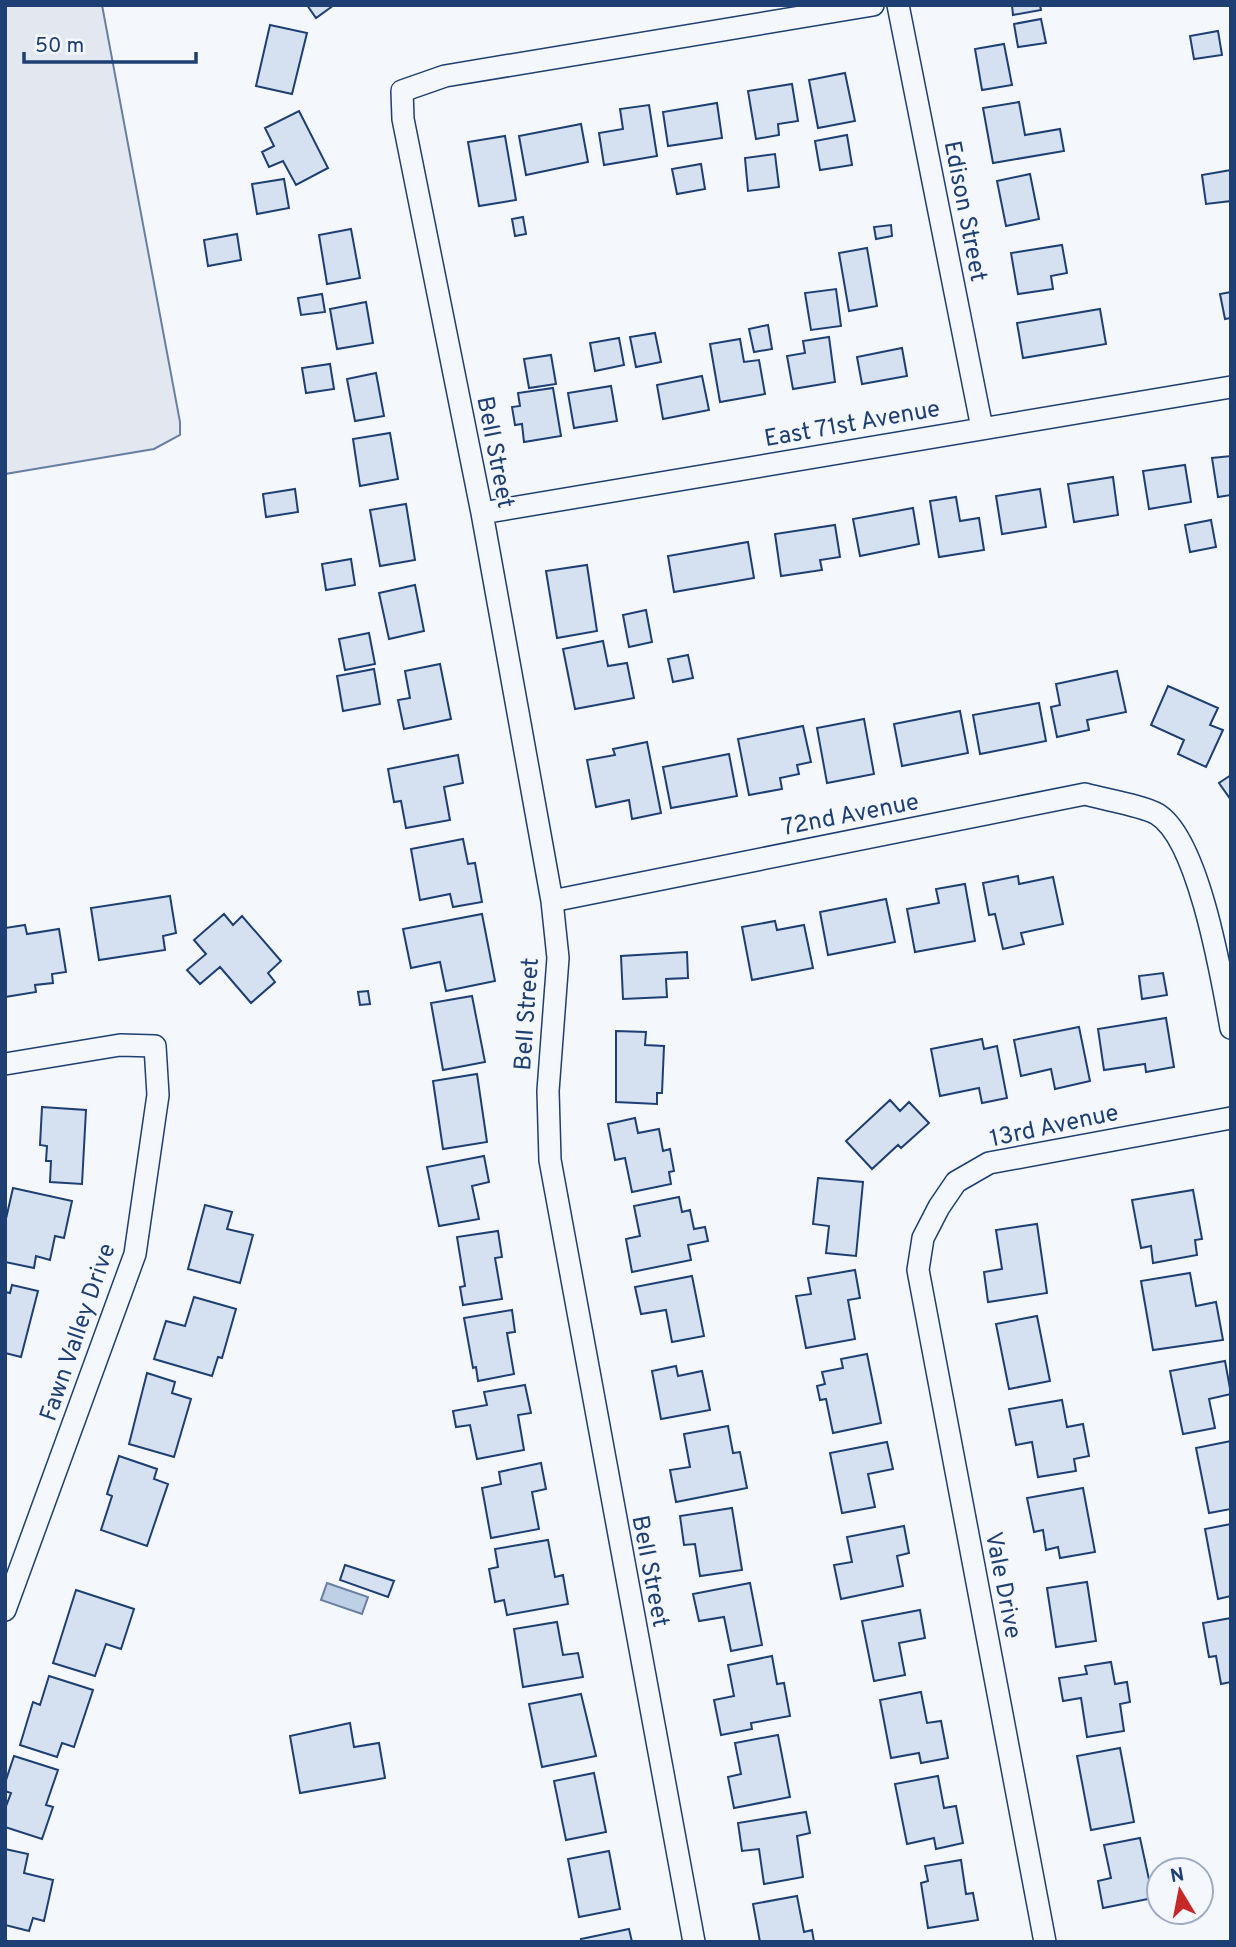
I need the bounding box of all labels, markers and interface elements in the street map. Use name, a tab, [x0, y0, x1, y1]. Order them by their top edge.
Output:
scale bar	[24, 21, 196, 65]
text: 50 m	[35, 33, 84, 60]
street label: Edison Street	[936, 139, 992, 284]
street label: Bell Street	[469, 394, 520, 511]
street label: East 71st Avenue	[762, 395, 943, 455]
street label: 72nd Avenue	[779, 788, 922, 844]
street label: Bell Street	[509, 957, 547, 1072]
street label: 13rd Avenue	[987, 1099, 1121, 1155]
street label: Fawn Valley Drive	[34, 1240, 123, 1426]
street label: Bell Street	[624, 1513, 675, 1630]
street label: Vale Drive	[977, 1529, 1027, 1641]
north arrow	[1145, 1856, 1215, 1926]
text: N	[1169, 1863, 1186, 1889]

